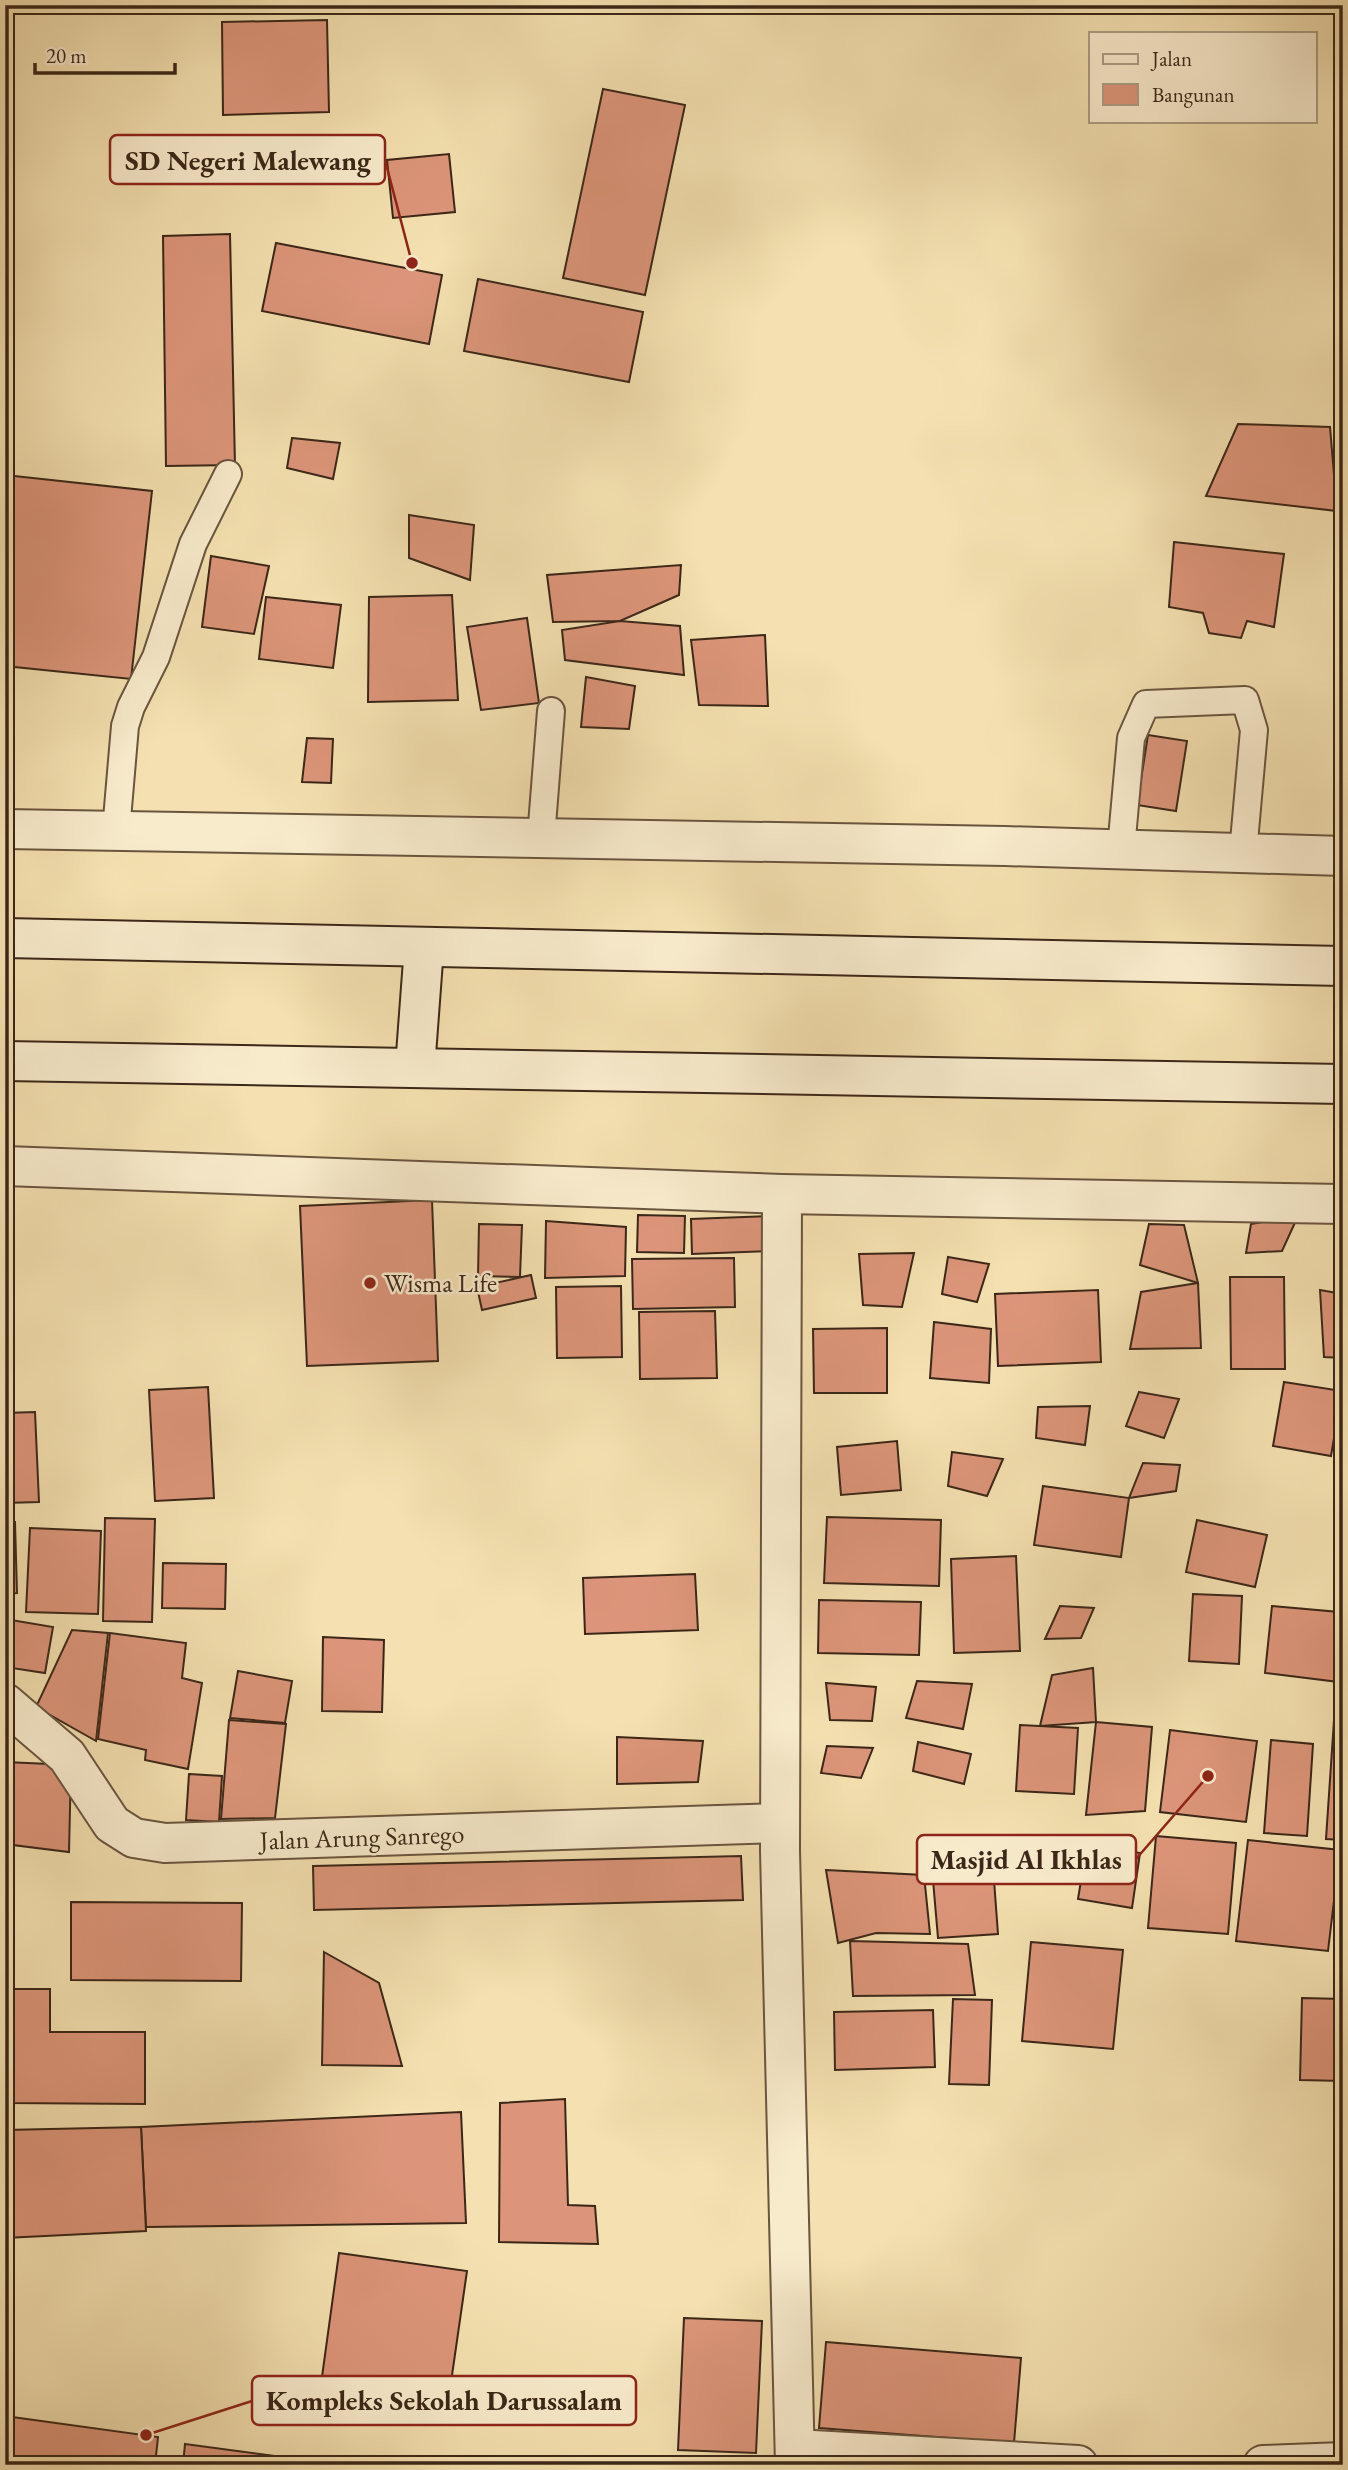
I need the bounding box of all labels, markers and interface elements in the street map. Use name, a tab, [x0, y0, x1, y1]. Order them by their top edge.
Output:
scale bar	[35, 32, 175, 76]
legend	[1089, 32, 1316, 122]
text: 20 m	[46, 42, 87, 69]
text: Jalan	[1150, 45, 1192, 72]
text: Bangunan	[1152, 81, 1235, 108]
callout: SD Negeri Malewang	[110, 135, 385, 184]
text: SD Negeri Malewang	[125, 142, 372, 178]
place label: Wisma Life	[384, 1266, 497, 1300]
marker: Wisma Life	[362, 1275, 378, 1291]
street label: Jalan Arung Sanrego	[257, 1816, 465, 1858]
callout: Masjid Al Ikhlas	[917, 1835, 1136, 1884]
text: Masjid Al Ikhlas	[930, 1841, 1122, 1877]
callout: Kompleks Sekolah Darussalam	[252, 2376, 636, 2425]
text: Kompleks Sekolah Darussalam	[266, 2382, 623, 2418]

